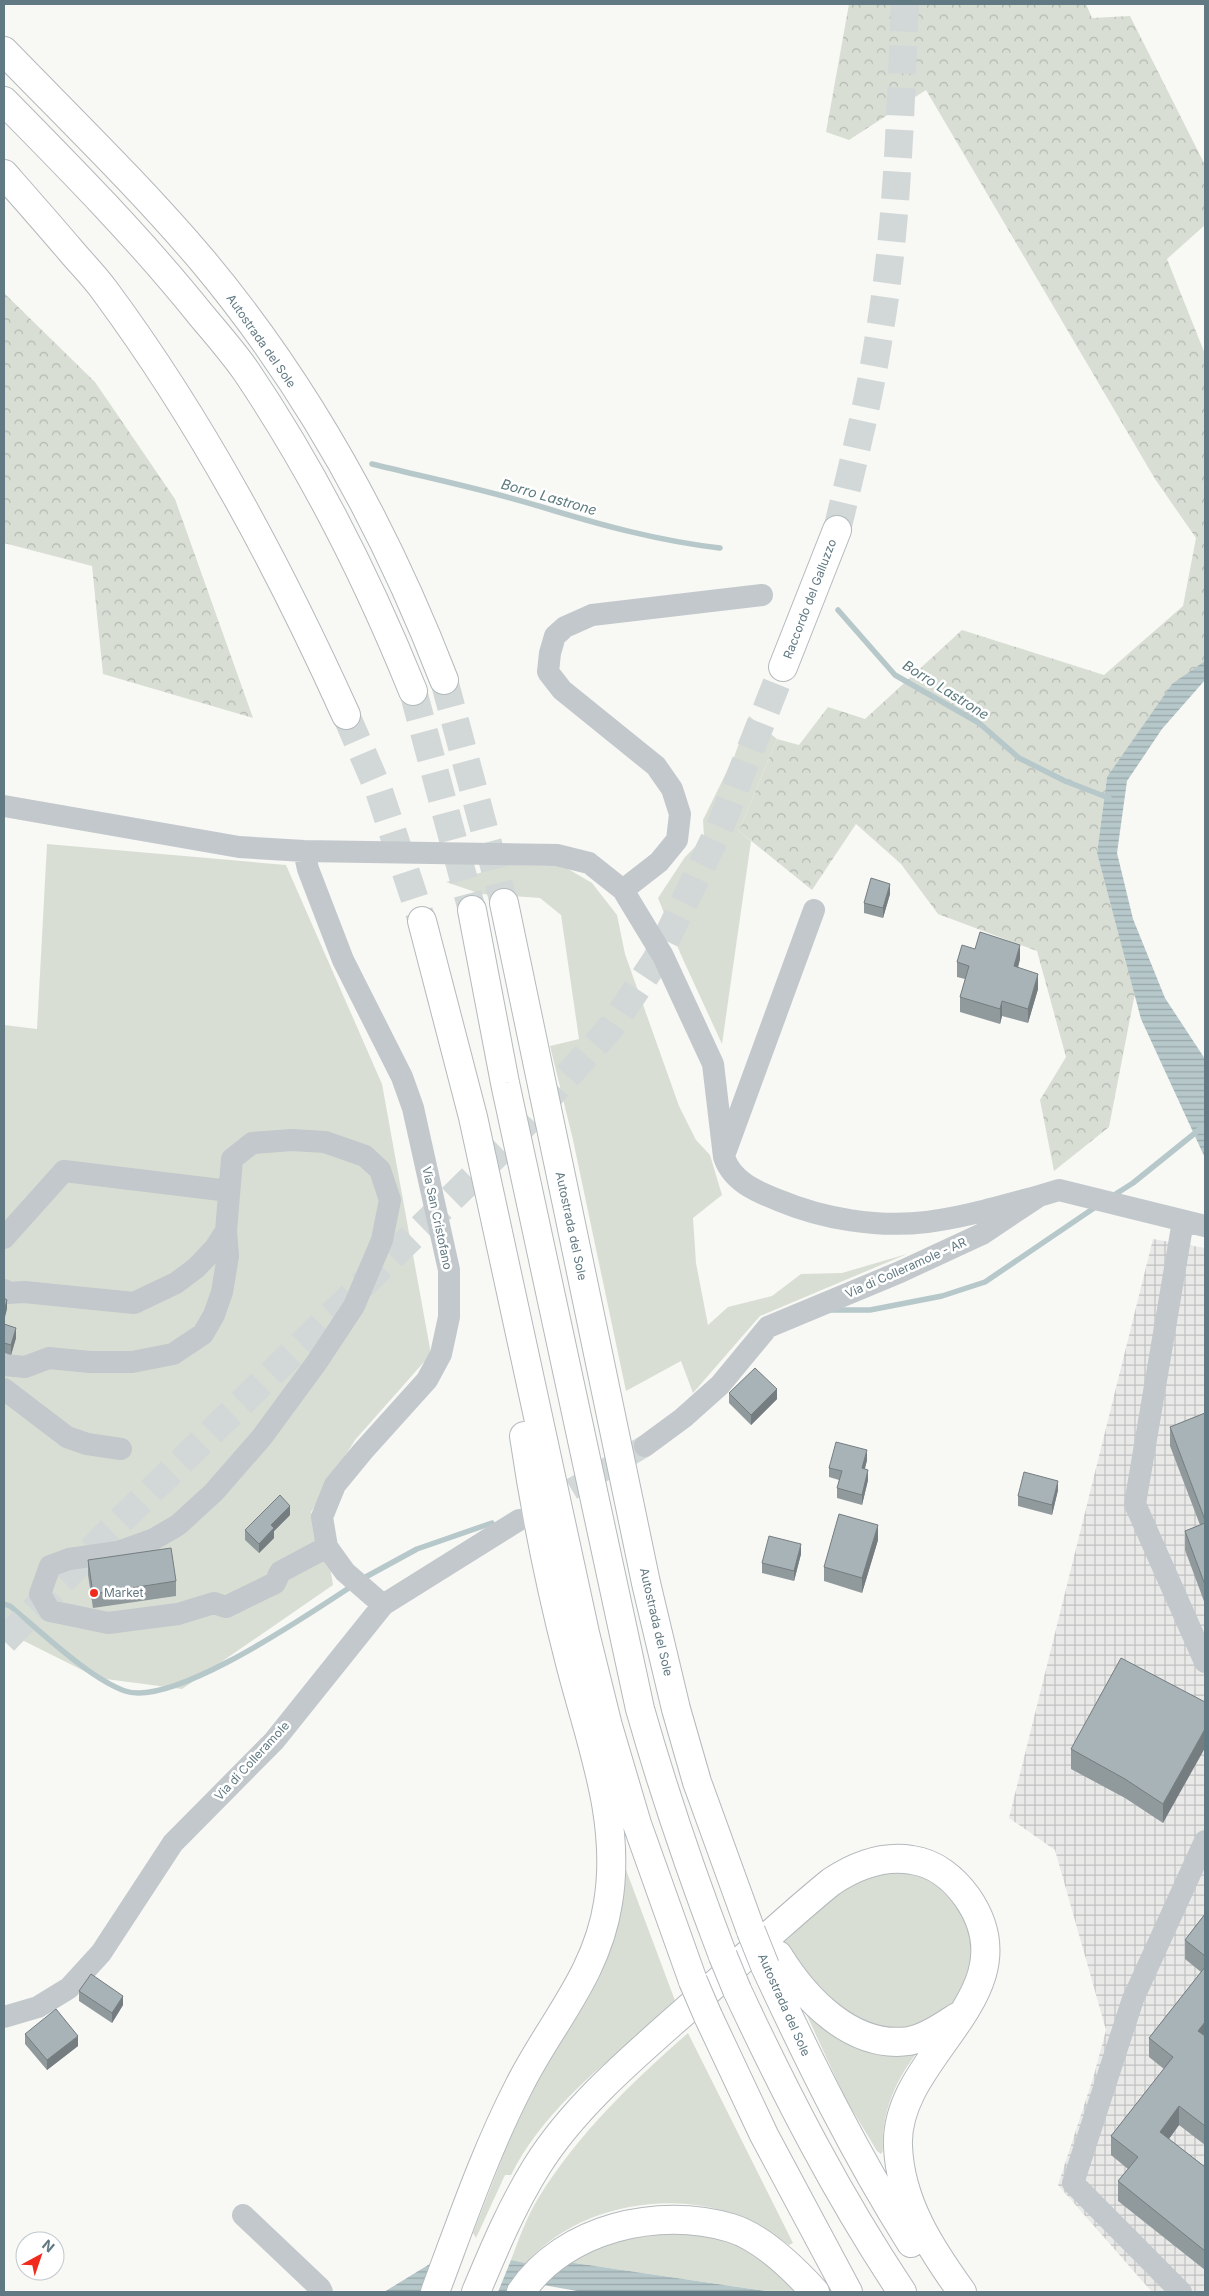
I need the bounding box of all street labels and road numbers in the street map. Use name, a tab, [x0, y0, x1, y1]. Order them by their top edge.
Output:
street label: Autostrada del Sole	[223, 291, 299, 390]
street label: Raccordo del Galluzzo	[780, 537, 839, 661]
street label: Via San Cristofano	[419, 1165, 456, 1271]
street label: Autostrada del Sole	[553, 1170, 590, 1282]
street label: Via di Colleramole - AR	[843, 1234, 969, 1301]
street label: Autostrada del Sole	[637, 1566, 676, 1678]
street label: Via di Colleramole	[211, 1718, 292, 1803]
street label: Autostrada del Sole	[755, 1951, 814, 2058]

